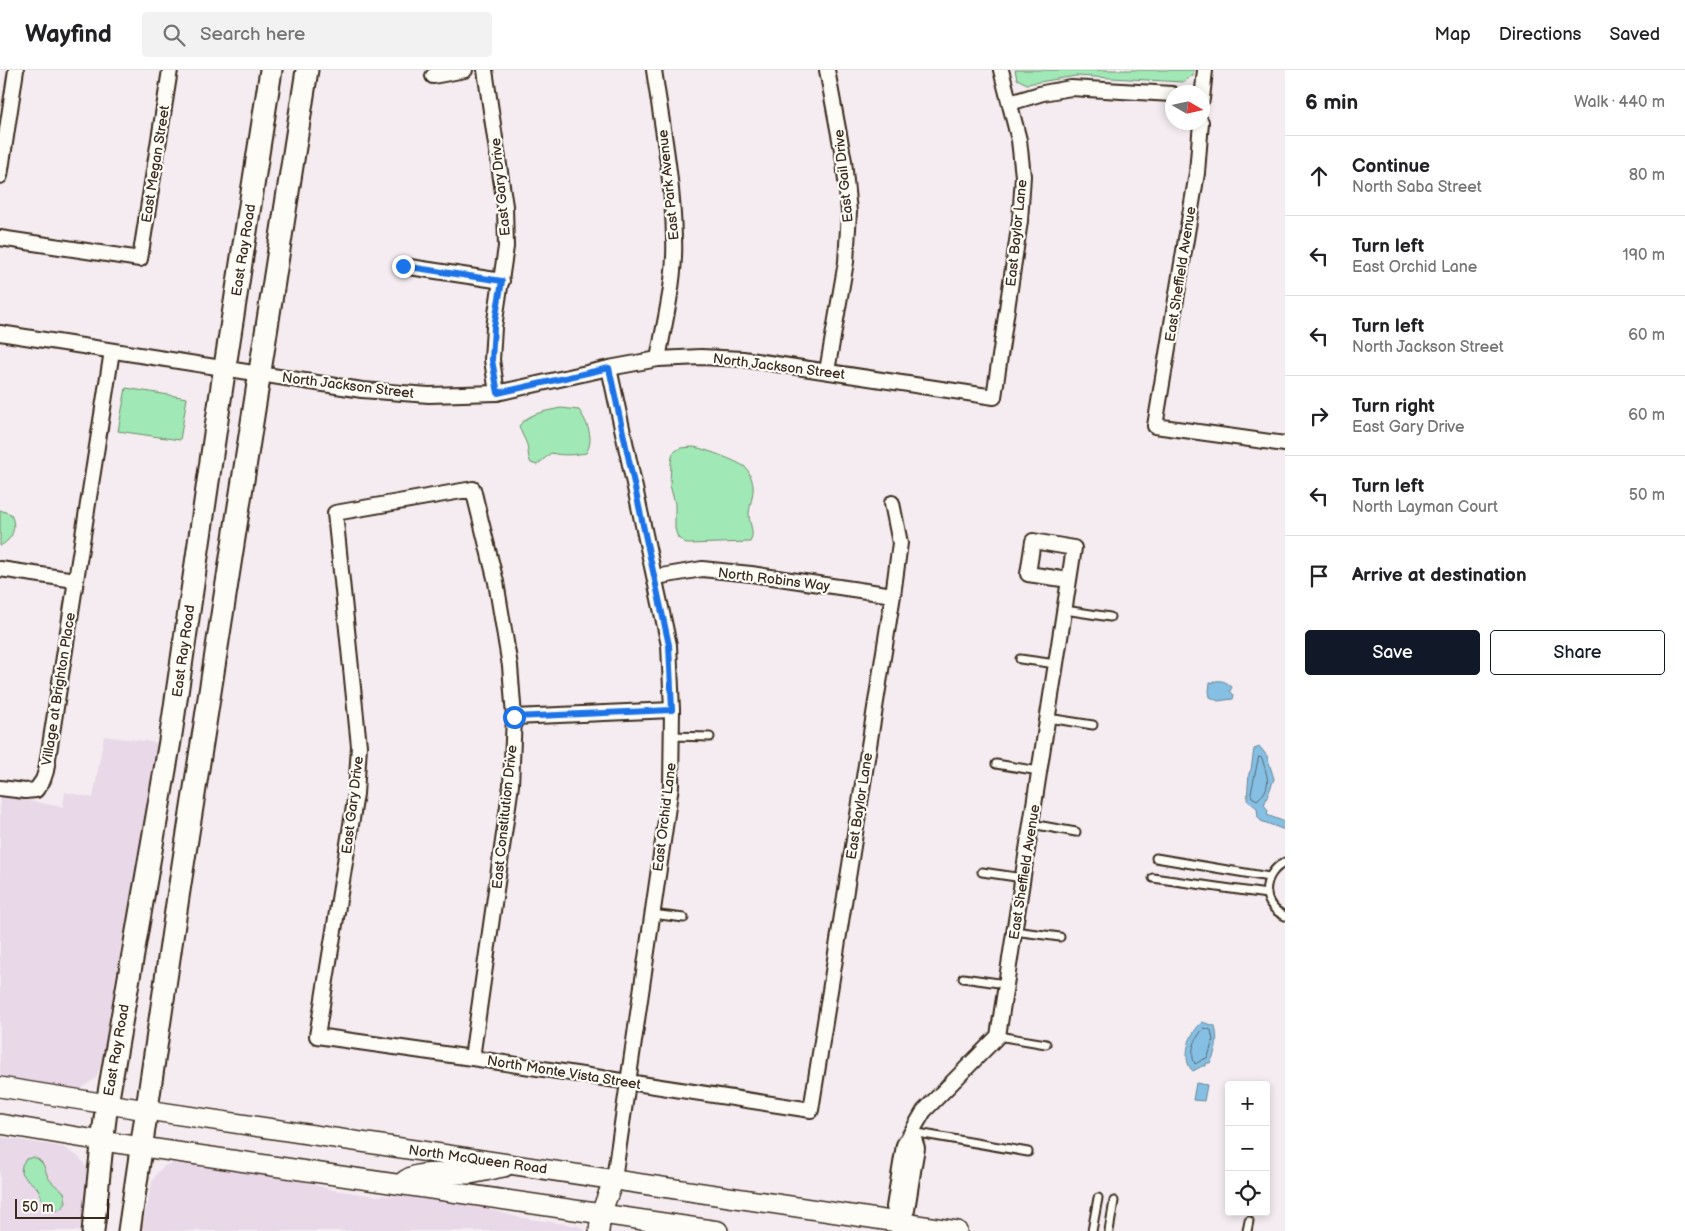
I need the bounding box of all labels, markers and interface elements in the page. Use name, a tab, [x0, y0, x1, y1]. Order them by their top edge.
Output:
search box	[142, 12, 492, 57]
text: Wayfind	[25, 20, 112, 49]
icon: search	[160, 21, 188, 49]
text: Search here	[200, 23, 305, 46]
text: Map	[1435, 24, 1471, 45]
text: Directions	[1499, 24, 1581, 45]
text: Saved	[1609, 24, 1660, 45]
north arrow	[1165, 85, 1210, 130]
text: 6 min	[1305, 90, 1358, 115]
text: Walk · 440 m	[1574, 93, 1665, 112]
street label: East Megan Street	[138, 104, 173, 224]
street label: East Gail Drive	[830, 128, 857, 223]
street label: East Park Avenue	[654, 129, 683, 241]
street label: East Gary Drive	[487, 137, 514, 237]
text: Continue	[1352, 155, 1430, 178]
icon: ahead	[1305, 162, 1333, 190]
text: 80 m	[1629, 166, 1665, 185]
text: North Saba Street	[1352, 178, 1482, 197]
street label: East Baylor Lane	[1002, 179, 1031, 287]
street label: East Ray Road	[228, 203, 259, 297]
street label: East Sheffield Avenue	[1161, 205, 1200, 343]
text: Turn left	[1352, 235, 1424, 258]
icon: left	[1305, 242, 1333, 270]
text: 190 m	[1623, 246, 1665, 265]
route end	[392, 255, 415, 278]
text: East Orchid Lane	[1352, 258, 1477, 277]
text: Turn left	[1352, 315, 1424, 338]
icon: left	[1305, 322, 1333, 350]
text: 60 m	[1628, 326, 1665, 345]
text: North Jackson Street	[1352, 338, 1504, 357]
street label: North Jackson Street	[712, 350, 847, 383]
street label: North Jackson Street	[281, 369, 416, 402]
text: Turn right	[1352, 395, 1435, 418]
icon: right	[1305, 402, 1333, 430]
text: 60 m	[1628, 406, 1665, 425]
text: East Gary Drive	[1352, 418, 1465, 437]
text: Turn left	[1352, 475, 1424, 498]
icon: left	[1305, 482, 1333, 510]
text: 50 m	[1629, 486, 1665, 505]
text: North Layman Court	[1352, 498, 1498, 517]
icon: arrive	[1305, 562, 1333, 590]
street label: North Robins Way	[717, 564, 832, 595]
text: Arrive at destination	[1352, 564, 1527, 587]
street label: East Ray Road	[169, 604, 198, 698]
street label: Village at Brighton Place	[38, 611, 79, 767]
button: Save	[1305, 630, 1480, 675]
button: Share	[1490, 630, 1665, 675]
route start	[503, 706, 526, 729]
street label: East Constitution Drive	[488, 744, 521, 890]
street label: East Baylor Lane	[843, 752, 876, 861]
street label: East Gary Drive	[338, 755, 367, 855]
street label: East Orchid Lane	[649, 762, 680, 873]
street label: East Sheffield Avenue	[1005, 803, 1044, 941]
street label: East Ray Road	[100, 1003, 133, 1097]
street label: North Monte Vista Street	[486, 1052, 643, 1093]
map controls	[1225, 1081, 1270, 1216]
button: +	[1225, 1081, 1270, 1126]
button: −	[1225, 1126, 1270, 1171]
street label: North McQueen Road	[407, 1141, 548, 1178]
button: locate	[1225, 1171, 1270, 1216]
scale bar	[15, 1196, 109, 1219]
text: 50 m	[22, 1199, 54, 1216]

